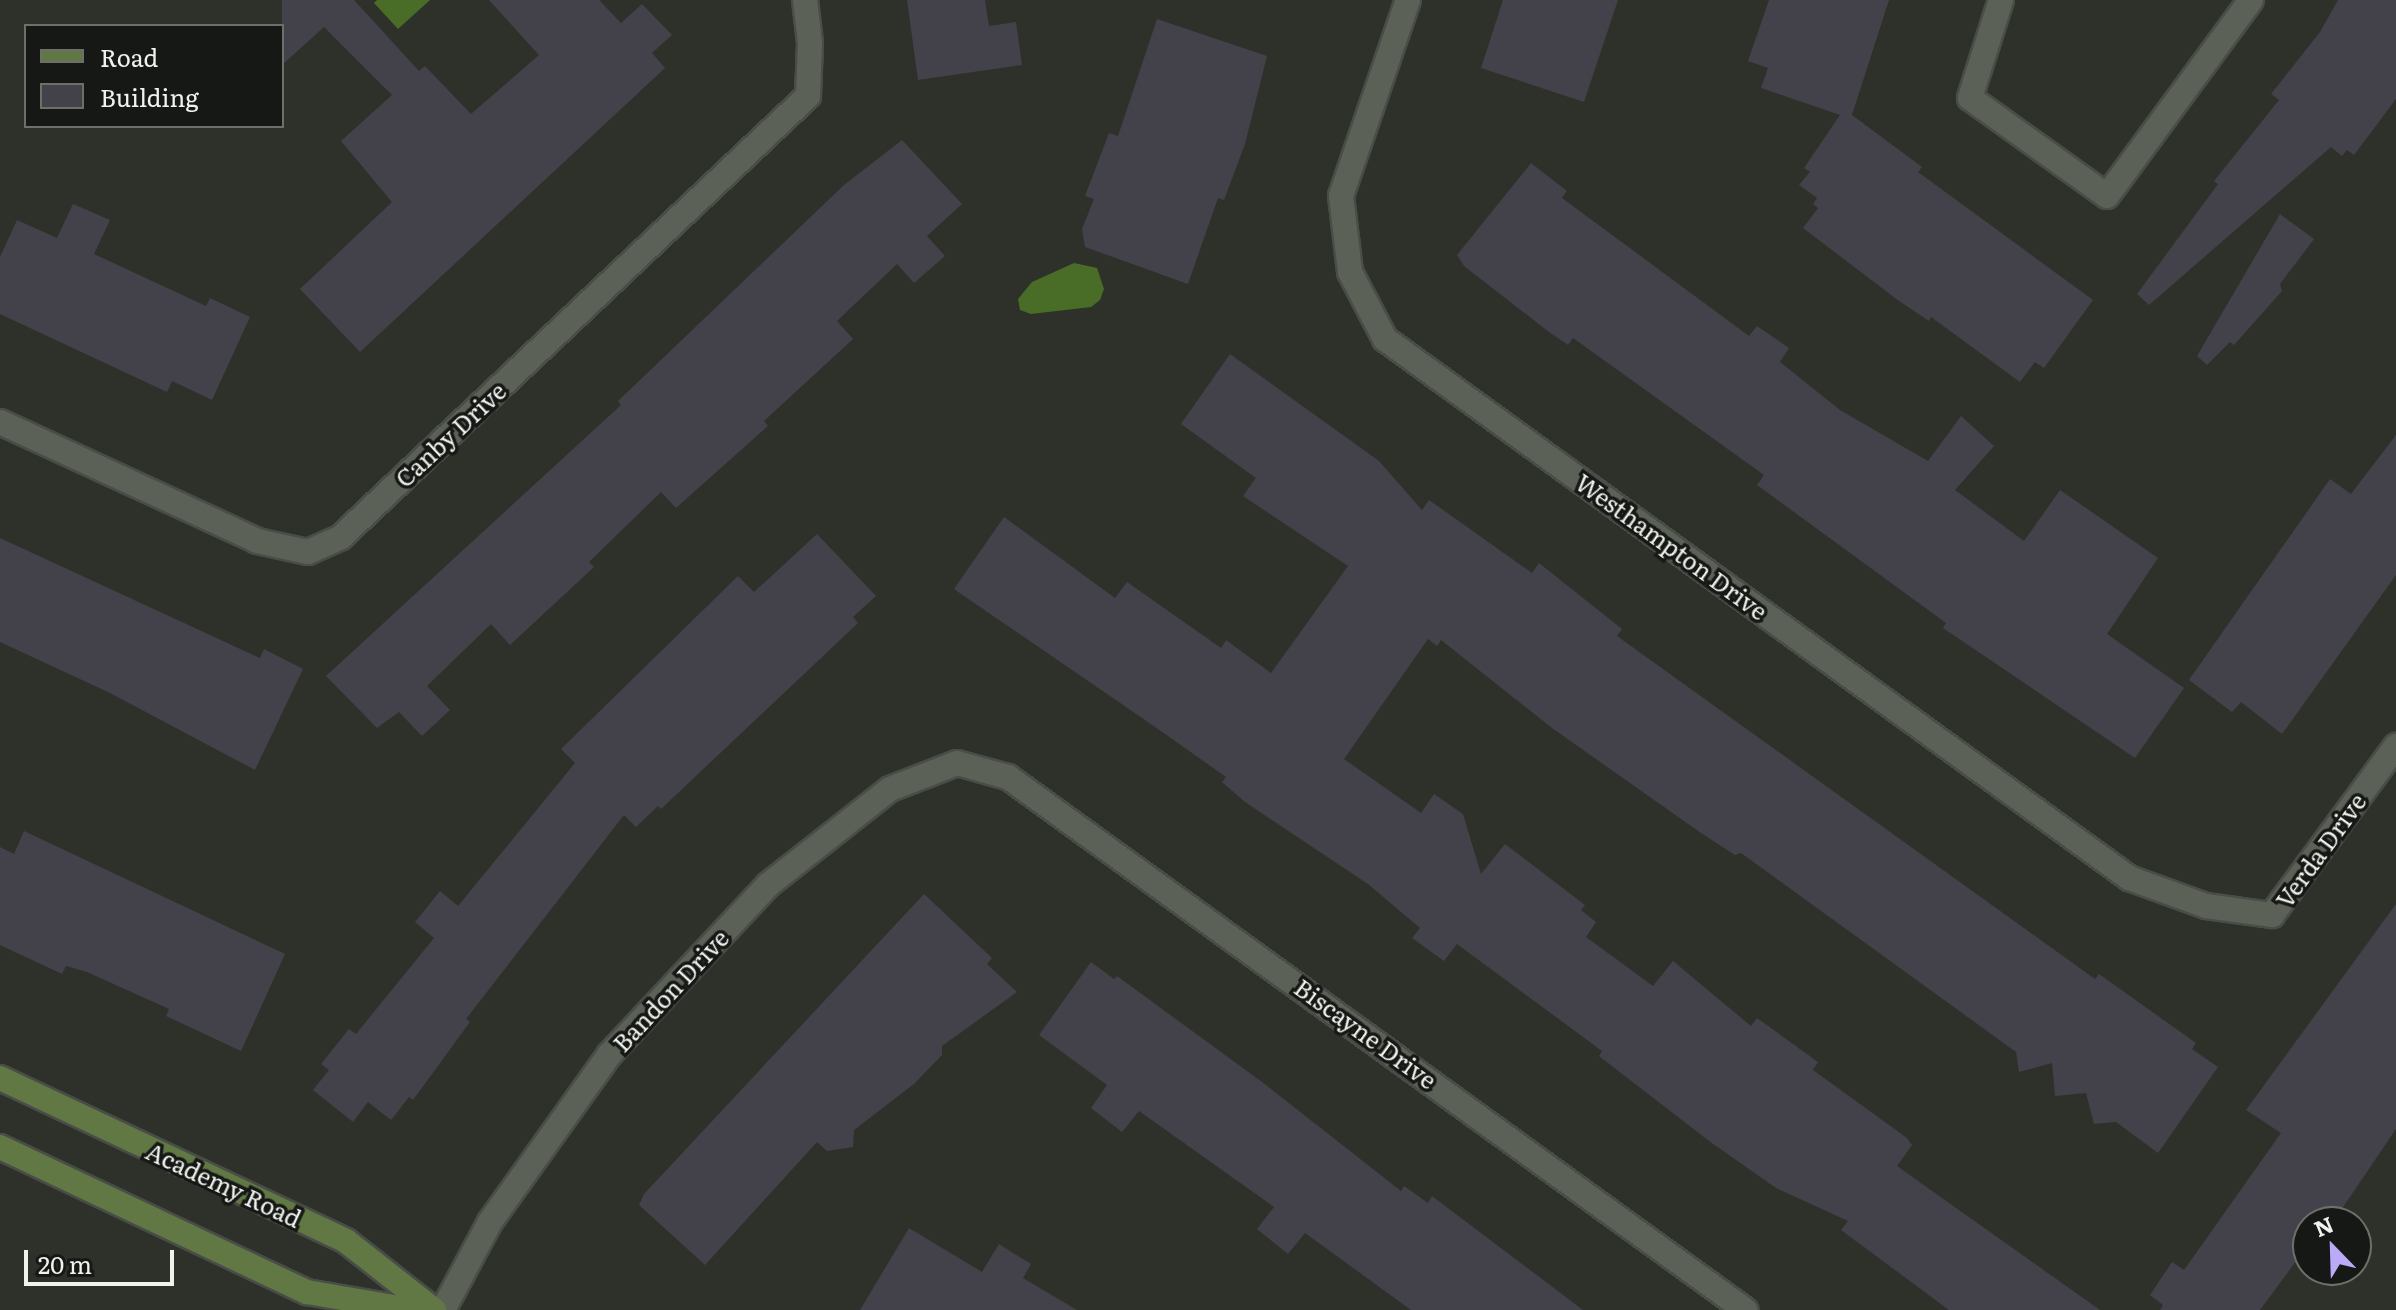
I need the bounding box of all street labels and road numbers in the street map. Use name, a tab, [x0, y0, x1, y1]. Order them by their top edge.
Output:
street label: Canby Drive	[389, 376, 511, 492]
street label: Westhampton Drive	[1571, 467, 1773, 625]
street label: Verda Drive	[2269, 787, 2371, 913]
street label: Bandon Drive	[606, 923, 734, 1057]
street label: Biscayne Drive	[1290, 972, 1442, 1094]
street label: Academy Road	[142, 1135, 306, 1233]

